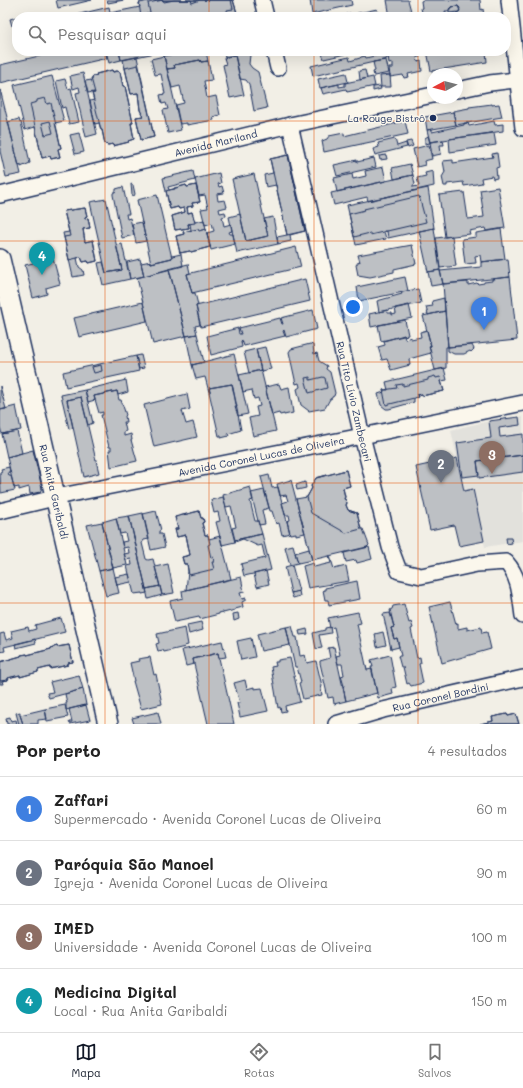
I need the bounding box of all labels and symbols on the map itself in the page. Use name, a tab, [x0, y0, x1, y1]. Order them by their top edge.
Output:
north arrow	[427, 68, 463, 104]
place label: La Rouge Bistrô	[348, 111, 425, 125]
marker: La Rouge Bistrô	[428, 113, 438, 123]
street label: Avenida Mariland	[173, 126, 259, 160]
pin: 4	[29, 242, 55, 275]
your location	[343, 297, 363, 317]
pin: 1	[471, 297, 497, 330]
street label: Rua Tito Lívio Zambecari	[333, 340, 375, 463]
street label: Avenida Coronel Lucas de Oliveira	[177, 433, 346, 479]
pin: 3	[479, 441, 505, 474]
street label: Rua Anita Garibaldi	[36, 443, 72, 541]
pin: 2	[428, 450, 454, 483]
street label: Rua Coronel Bordini	[391, 679, 490, 715]

